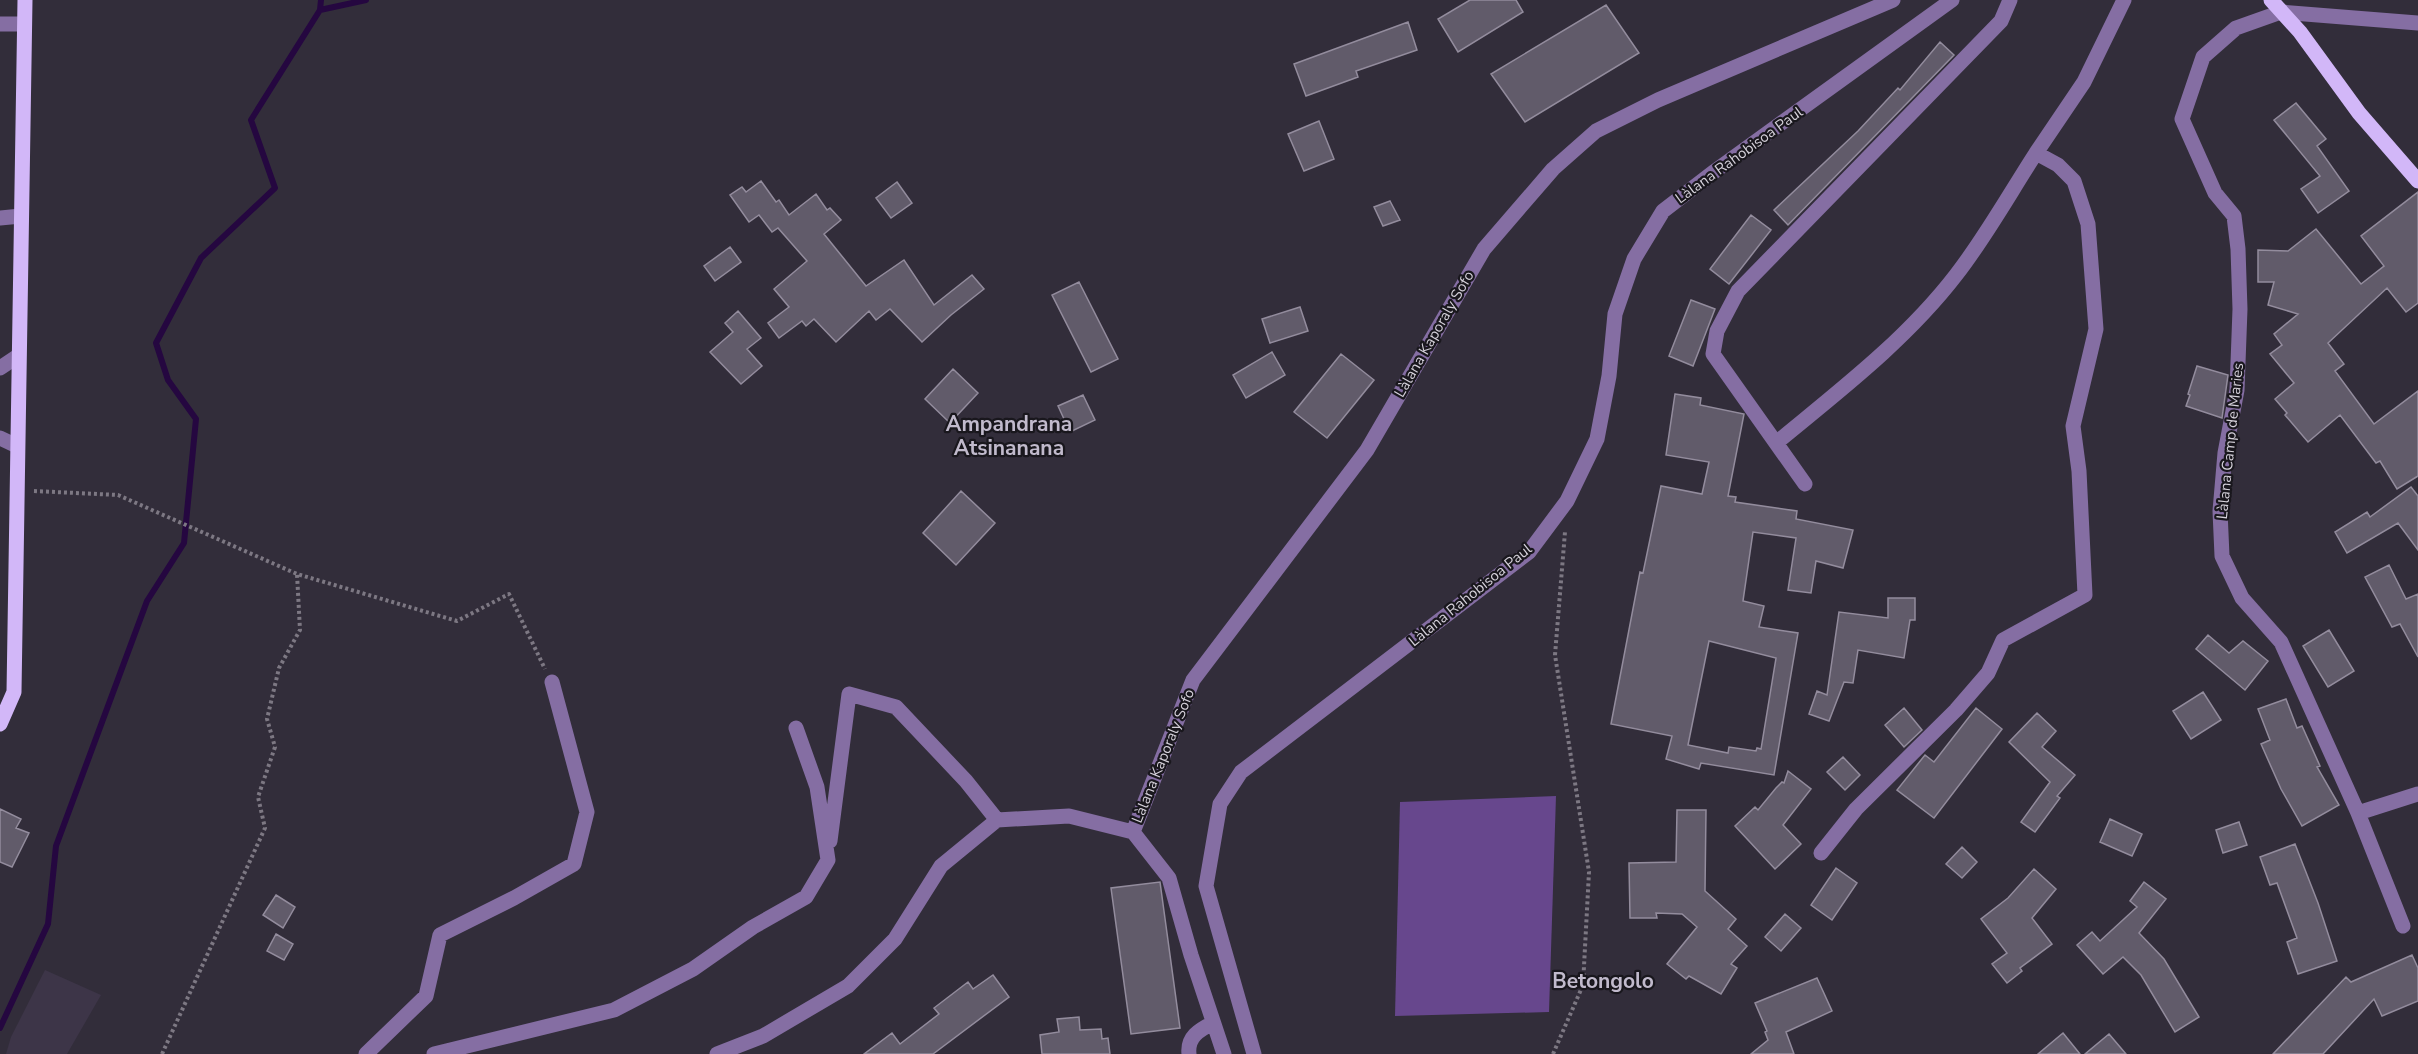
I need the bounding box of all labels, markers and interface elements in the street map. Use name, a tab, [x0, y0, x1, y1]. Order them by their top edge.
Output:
street label: Làlana Rahobisoa Paul	[1671, 102, 1807, 208]
street label: Làlana Kaporaly Sofo	[1390, 267, 1478, 401]
street label: Làlana Camp de Maries	[2212, 362, 2248, 520]
district label: Ampandrana Atsinanana	[946, 410, 1072, 462]
street label: Làlana Rahobisoa Paul	[1404, 539, 1536, 651]
street label: Làlana Kaporaly Sofo	[1127, 686, 1199, 826]
district label: Betongolo	[1552, 967, 1654, 995]

